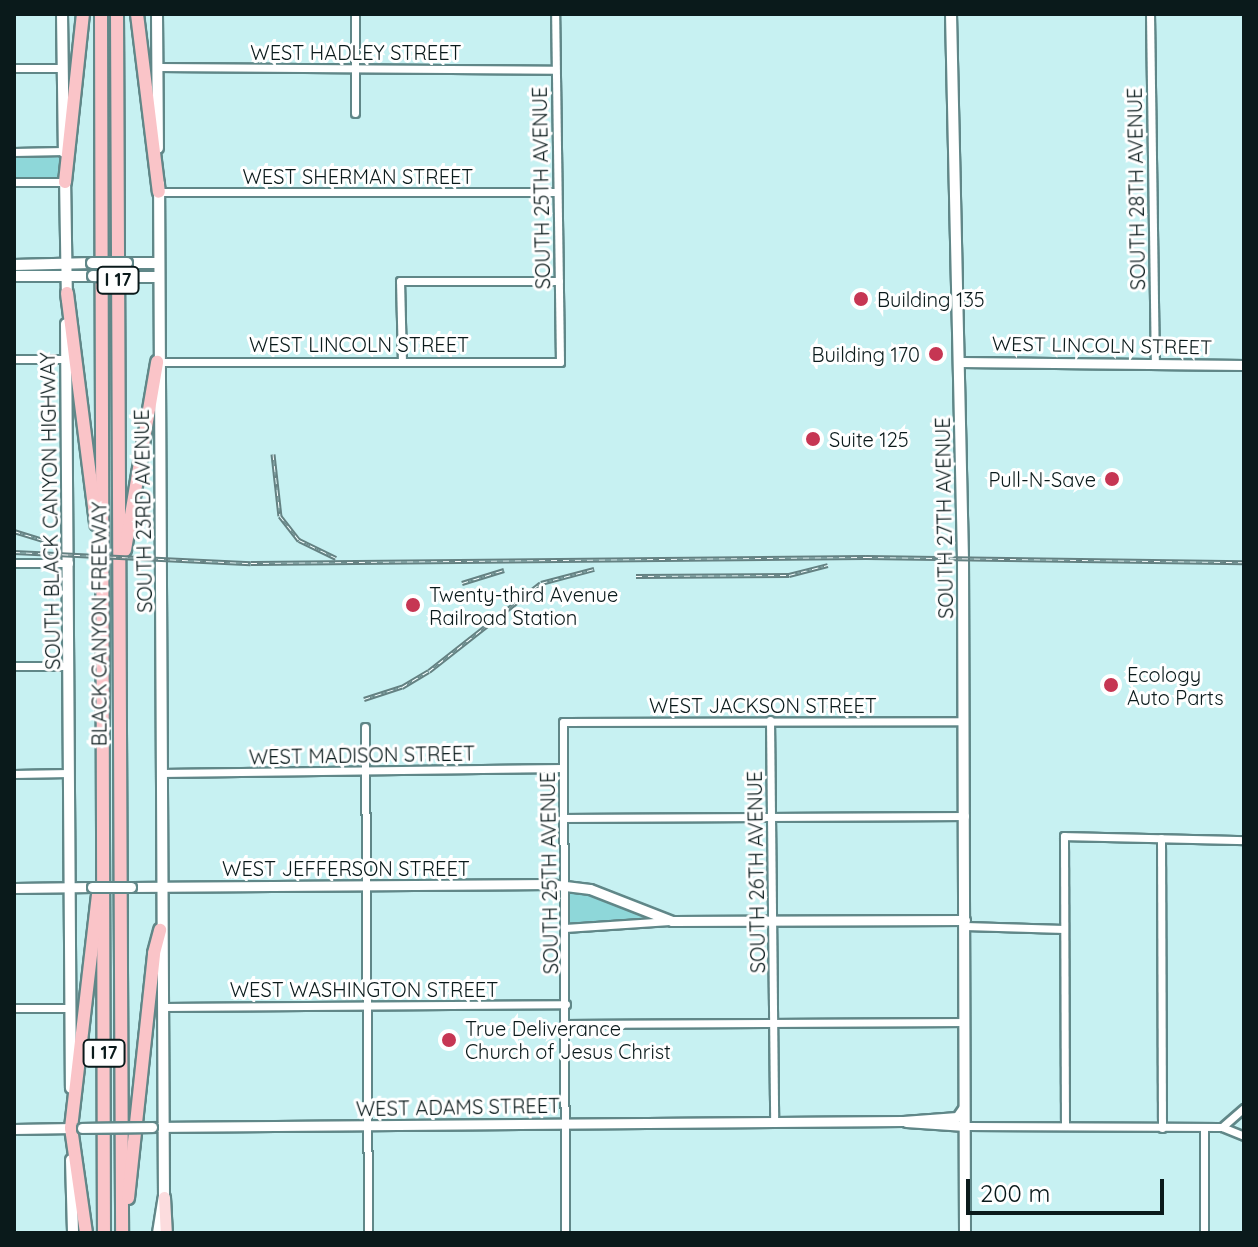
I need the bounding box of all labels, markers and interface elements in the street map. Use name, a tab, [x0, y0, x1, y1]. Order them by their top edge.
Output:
street label: WEST HADLEY STREET	[250, 40, 462, 64]
street label: SOUTH 25TH AVENUE	[527, 86, 555, 290]
street label: SOUTH 28TH AVENUE	[1122, 88, 1150, 290]
street label: WEST SHERMAN STREET	[243, 164, 473, 188]
road number: I 17	[96, 266, 140, 294]
place label: Building 135	[877, 287, 985, 311]
marker: Building 135	[852, 290, 870, 308]
street label: WEST LINCOLN STREET	[992, 331, 1212, 359]
street label: WEST LINCOLN STREET	[249, 332, 469, 356]
place label: Building 170	[811, 342, 920, 366]
marker: Building 170	[927, 345, 945, 363]
street label: SOUTH BLACK CANYON HIGHWAY	[35, 352, 65, 670]
street label: SOUTH 23RD AVENUE	[129, 409, 157, 613]
street label: SOUTH 27TH AVENUE	[930, 417, 958, 619]
place label: Suite 125	[829, 427, 909, 451]
marker: Suite 125	[804, 430, 822, 448]
place label: Pull-N-Save	[989, 467, 1096, 491]
marker: Pull-N-Save	[1103, 470, 1121, 488]
street label: BLACK CANYON FREEWAY	[87, 502, 111, 746]
place label: Twenty-third Avenue Railroad Station	[429, 582, 618, 629]
marker: Twenty-third Avenue Railroad Station	[404, 596, 422, 614]
place label: Ecology Auto Parts	[1127, 662, 1224, 709]
marker: Ecology Auto Parts	[1102, 676, 1120, 694]
street label: WEST JACKSON STREET	[649, 693, 877, 717]
street label: WEST MADISON STREET	[249, 741, 475, 769]
street label: SOUTH 25TH AVENUE	[535, 771, 563, 975]
street label: SOUTH 26TH AVENUE	[742, 771, 770, 973]
street label: WEST JEFFERSON STREET	[222, 856, 470, 880]
street label: WEST WASHINGTON STREET	[230, 977, 498, 1001]
place label: True Deliverance Church of Jesus Christ	[465, 1016, 671, 1063]
marker: True Deliverance Church of Jesus Christ	[440, 1031, 458, 1049]
road number: I 17	[82, 1039, 126, 1067]
street label: WEST ADAMS STREET	[356, 1093, 560, 1121]
scale bar	[970, 1163, 1168, 1213]
text: 200 m	[980, 1178, 1050, 1208]

